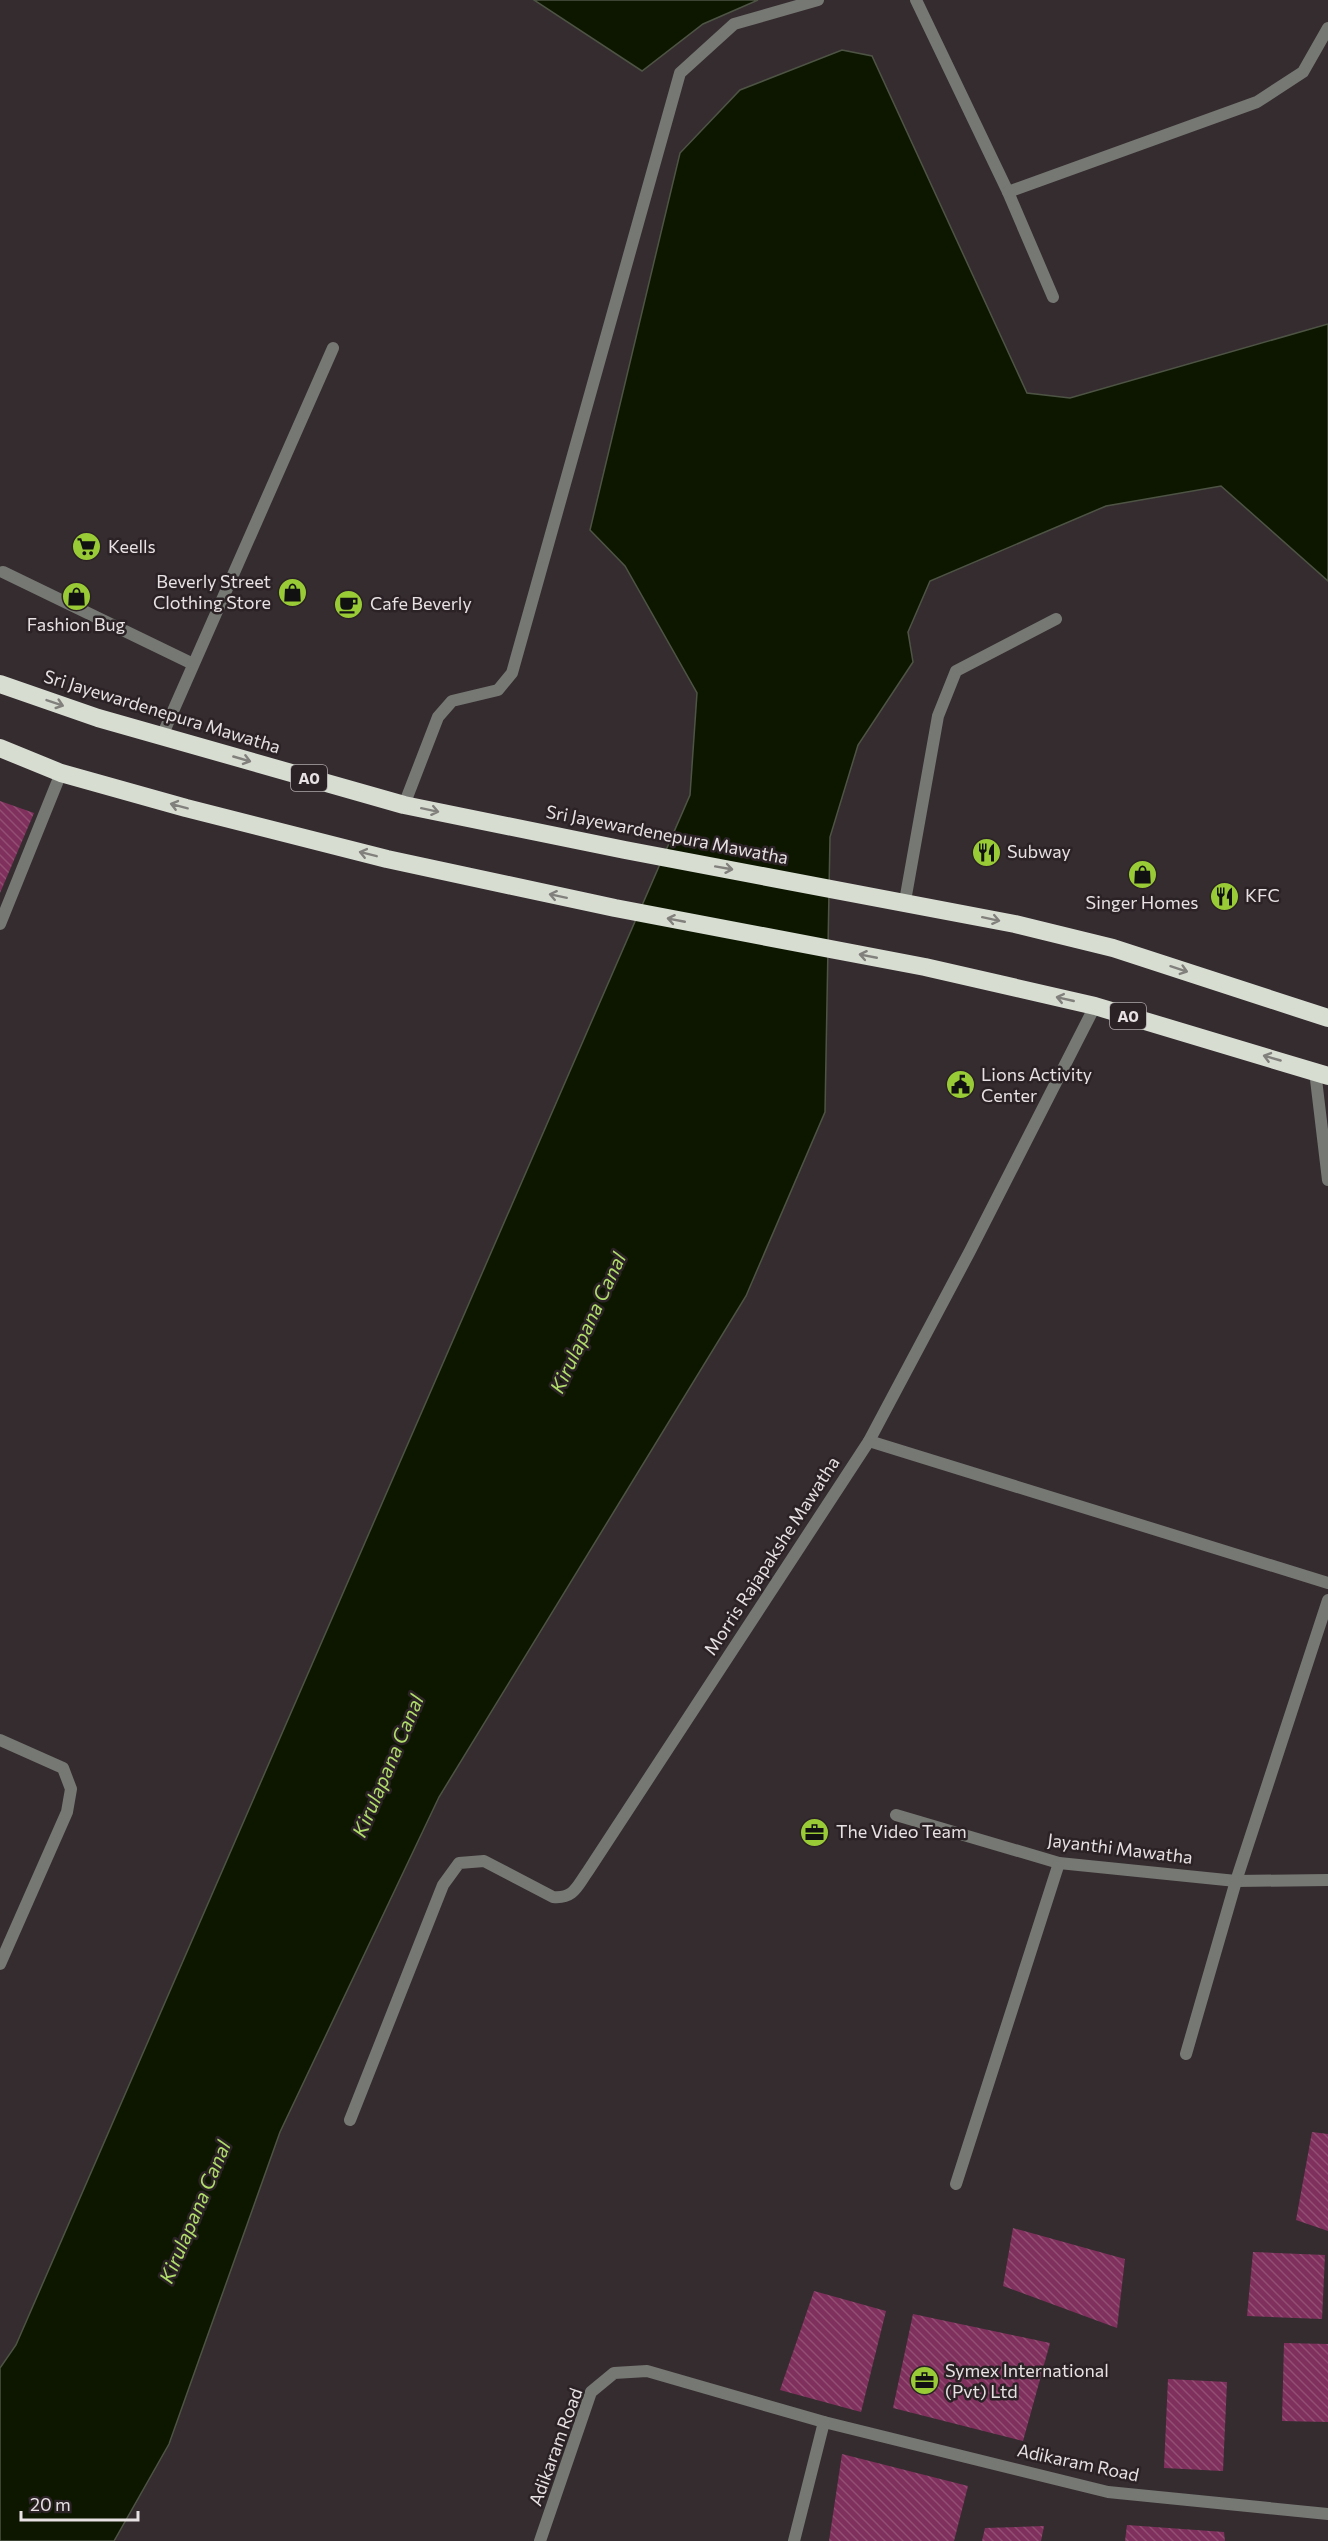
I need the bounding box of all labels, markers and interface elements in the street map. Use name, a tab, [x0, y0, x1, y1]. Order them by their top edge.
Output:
supermarket icon: Keells	[71, 531, 103, 563]
place label: Keells	[108, 535, 156, 557]
place label: Beverly Street Clothing Store	[153, 570, 271, 613]
shop icon: Beverly Street Clothing Store	[276, 576, 308, 608]
shop icon: Fashion Bug	[60, 580, 92, 612]
cafe icon: Cafe Beverly	[333, 588, 365, 620]
place label: Cafe Beverly	[370, 592, 472, 614]
place label: Fashion Bug	[27, 613, 125, 635]
street label: Sri Jayewardenepura Mawatha	[41, 665, 283, 758]
one-way arrow	[45, 699, 64, 710]
one-way arrow	[232, 754, 251, 765]
road number: A0	[291, 765, 327, 791]
one-way arrow	[170, 800, 189, 811]
street label: Sri Jayewardenepura Mawatha	[544, 800, 790, 868]
one-way arrow	[420, 805, 439, 816]
restaurant icon: Subway	[970, 836, 1002, 868]
place label: Subway	[1007, 840, 1071, 862]
one-way arrow	[359, 847, 378, 859]
shop icon: Singer Homes	[1126, 858, 1158, 890]
one-way arrow	[713, 863, 733, 874]
restaurant icon: KFC	[1208, 880, 1240, 912]
place label: KFC	[1245, 884, 1280, 906]
one-way arrow	[549, 889, 568, 901]
place label: Singer Homes	[1086, 891, 1198, 913]
one-way arrow	[667, 914, 687, 925]
one-way arrow	[981, 914, 1000, 925]
one-way arrow	[859, 950, 878, 961]
one-way arrow	[1169, 964, 1188, 975]
one-way arrow	[1055, 993, 1074, 1005]
road number: A0	[1110, 1003, 1146, 1029]
one-way arrow	[1263, 1052, 1282, 1063]
place label: Lions Activity Center	[981, 1063, 1092, 1106]
public building icon: Lions Activity Center	[944, 1069, 976, 1101]
water label: Kirulapana Canal	[544, 1248, 631, 1397]
street label: Morris Rajapakshe Mawatha	[699, 1452, 844, 1659]
water label: Kirulapana Canal	[346, 1690, 428, 1840]
office icon: The Video Team	[799, 1816, 831, 1848]
place label: The Video Team	[836, 1820, 967, 1842]
street label: Jayanthi Mawatha	[1046, 1828, 1194, 1868]
water label: Kirulapana Canal	[153, 2136, 235, 2286]
place label: Symex International (Pvt) Ltd	[945, 2359, 1109, 2402]
office icon: Symex International (Pvt) Ltd	[908, 2365, 940, 2397]
street label: Adikaram Road	[524, 2385, 587, 2509]
street label: Adikaram Road	[1015, 2438, 1141, 2486]
scale bar	[21, 2484, 138, 2522]
text: 20 m	[30, 2493, 71, 2515]

